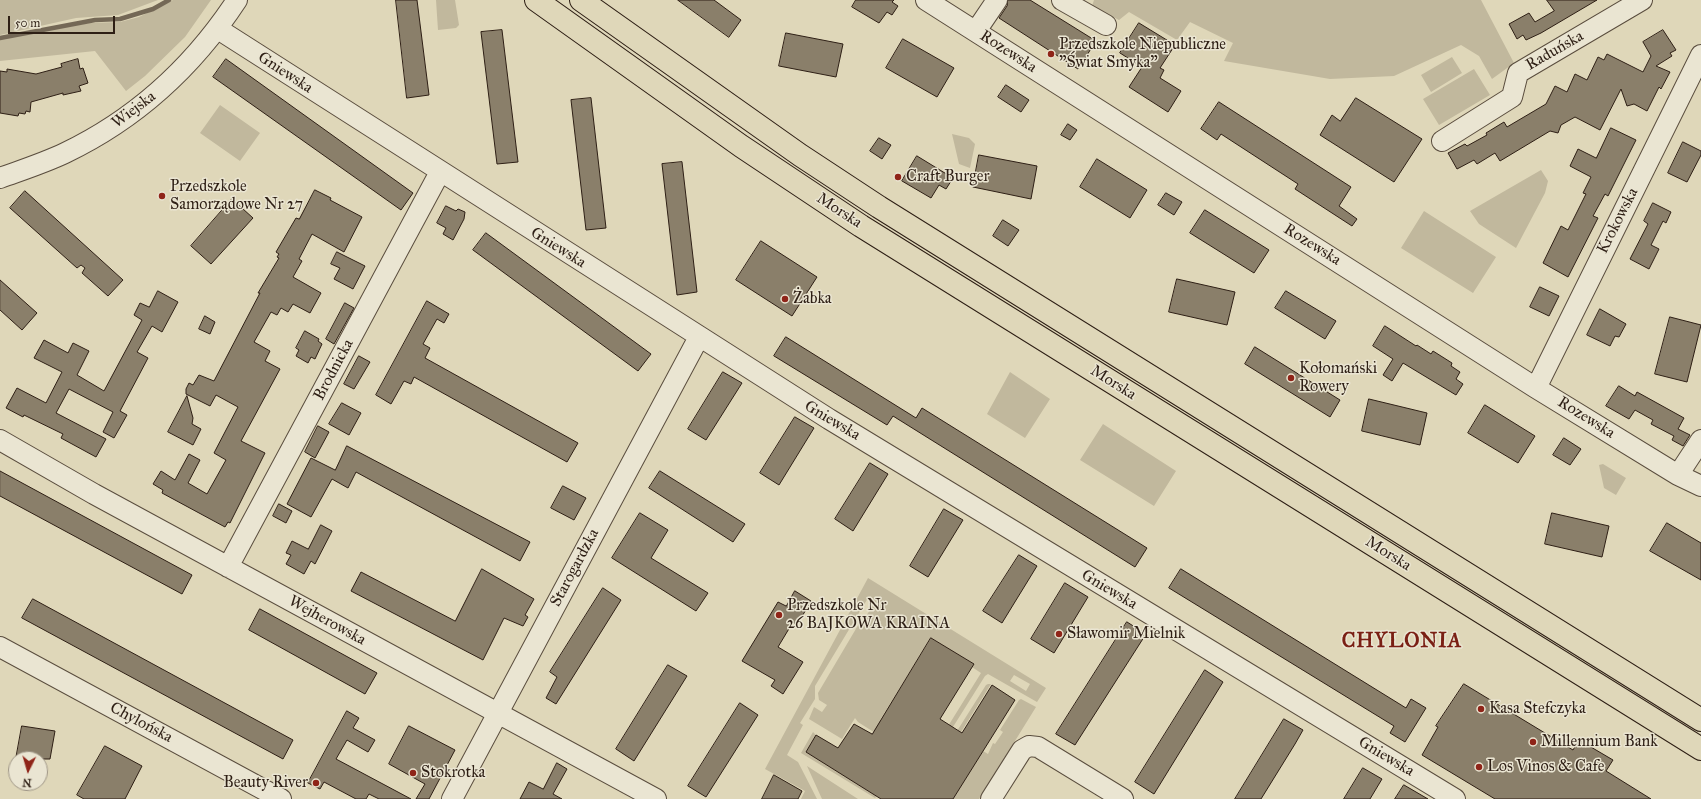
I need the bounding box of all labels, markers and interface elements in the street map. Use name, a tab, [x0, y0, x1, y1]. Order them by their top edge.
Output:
scale bar	[10, 8, 117, 34]
text: 50 m	[15, 16, 40, 30]
street label: Rozewska	[976, 27, 1040, 77]
street label: Raduńska	[1523, 27, 1587, 75]
place label: Przedszkole Niepubliczne "Świat Smyka"	[1059, 35, 1226, 73]
street label: Gniewska	[254, 48, 316, 98]
marker: Przedszkole Niepubliczne "Świat Smyka"	[1046, 49, 1056, 59]
street label: Wiejska	[108, 87, 160, 133]
place label: Craft Burger	[906, 167, 989, 187]
marker: Craft Burger	[893, 172, 903, 182]
place label: Przedszkole Samorządowe Nr 27	[170, 177, 303, 215]
street label: Krokowska	[1593, 185, 1643, 257]
street label: Morska	[813, 189, 865, 233]
marker: Przedszkole Samorządowe Nr 27	[157, 191, 167, 201]
street label: Rozewska	[1280, 220, 1344, 270]
street label: Gniewska	[527, 223, 589, 273]
place label: Żabka	[793, 289, 832, 309]
marker: Żabka	[780, 294, 790, 304]
street label: Brodnicka	[310, 336, 358, 404]
place label: Kołomański Rowery	[1299, 359, 1377, 397]
street label: Morska	[1087, 362, 1139, 404]
marker: Kołomański Rowery	[1286, 373, 1296, 383]
street label: Rozewska	[1554, 393, 1618, 443]
street label: Gniewska	[801, 397, 863, 445]
street label: Starogardzka	[546, 526, 604, 610]
street label: Morska	[1362, 533, 1414, 575]
street label: Gniewska	[1078, 566, 1140, 614]
street label: Wejherowska	[285, 592, 369, 650]
place label: Przedszkole Nr 26 BAJKOWA KRAINA	[787, 596, 950, 634]
marker: Przedszkole Nr 26 BAJKOWA KRAINA	[774, 610, 784, 620]
place label: Sławomir Mielnik	[1067, 624, 1185, 644]
marker: Sławomir Mielnik	[1054, 629, 1064, 639]
district label: CHYLONIA	[1342, 630, 1462, 654]
street label: Chylońska	[106, 699, 176, 747]
place label: Kasa Stefczyka	[1489, 699, 1586, 719]
marker: Kasa Stefczyka	[1476, 704, 1486, 714]
place label: Millennium Bank	[1541, 732, 1658, 752]
street label: Gniewska	[1355, 733, 1417, 781]
marker: Millennium Bank	[1528, 737, 1538, 747]
north arrow	[8, 751, 48, 791]
place label: Los Vinos & Cafe	[1487, 757, 1605, 777]
marker: Los Vinos & Cafe	[1474, 762, 1484, 772]
place label: Stokrotka	[421, 763, 485, 783]
marker: Stokrotka	[408, 768, 418, 778]
place label: Beauty River	[223, 773, 308, 793]
text: N	[22, 776, 32, 789]
marker: Beauty River	[311, 778, 321, 788]

